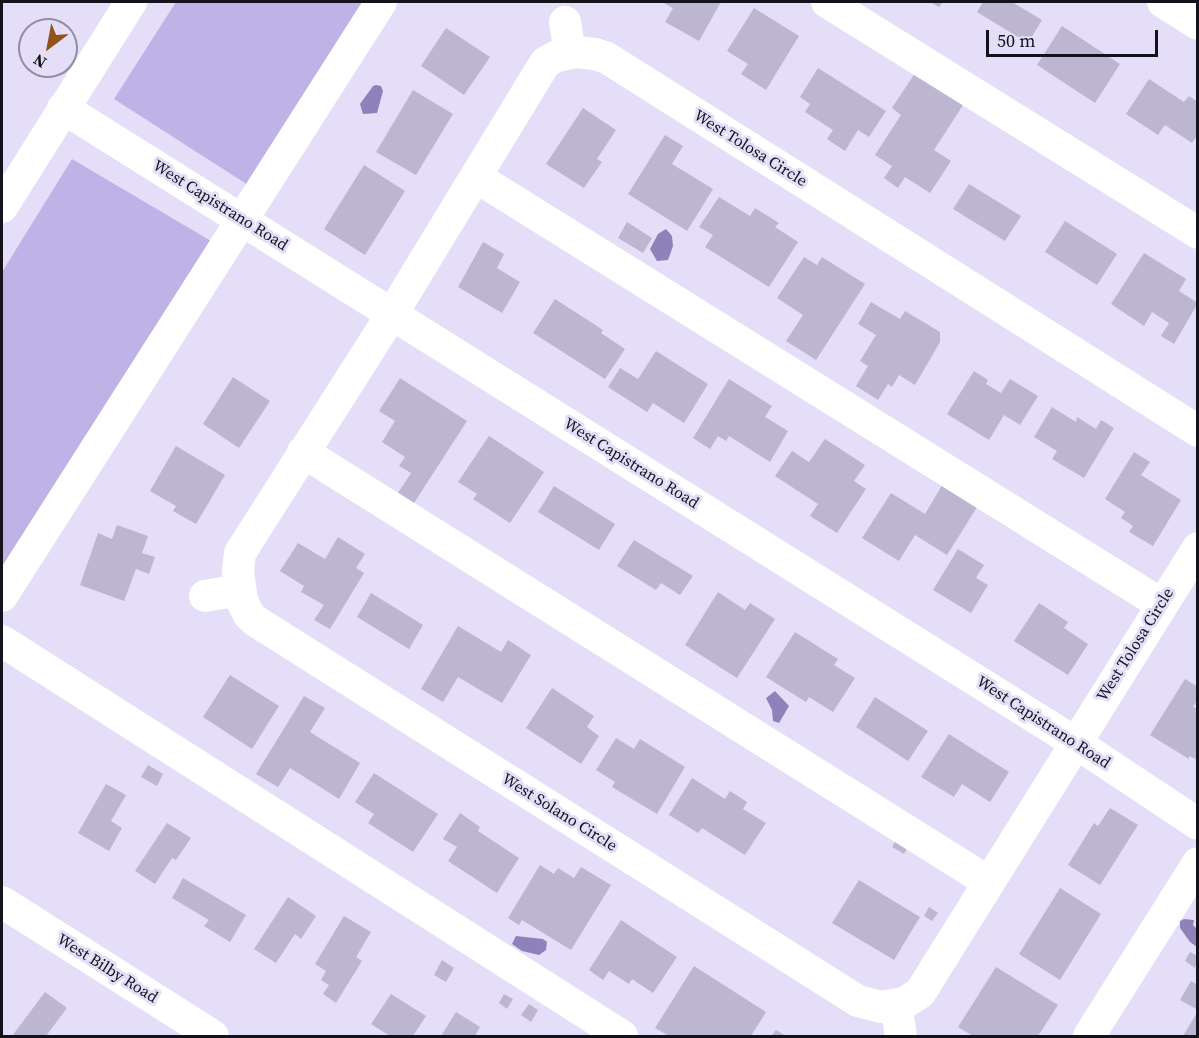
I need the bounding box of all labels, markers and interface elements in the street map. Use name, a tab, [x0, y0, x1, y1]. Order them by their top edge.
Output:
north arrow	[18, 18, 78, 78]
scale bar	[989, 18, 1162, 56]
text: 50 m	[997, 28, 1035, 53]
text: N	[29, 49, 50, 74]
street label: West Tolosa Circle	[690, 106, 810, 192]
street label: West Capistrano Road	[149, 157, 291, 255]
street label: West Capistrano Road	[560, 415, 702, 513]
street label: West Tolosa Circle	[1093, 585, 1179, 705]
street label: West Capistrano Road	[973, 673, 1113, 773]
street label: West Solano Circle	[498, 770, 620, 856]
street label: West Bilby Road	[53, 930, 161, 1008]

